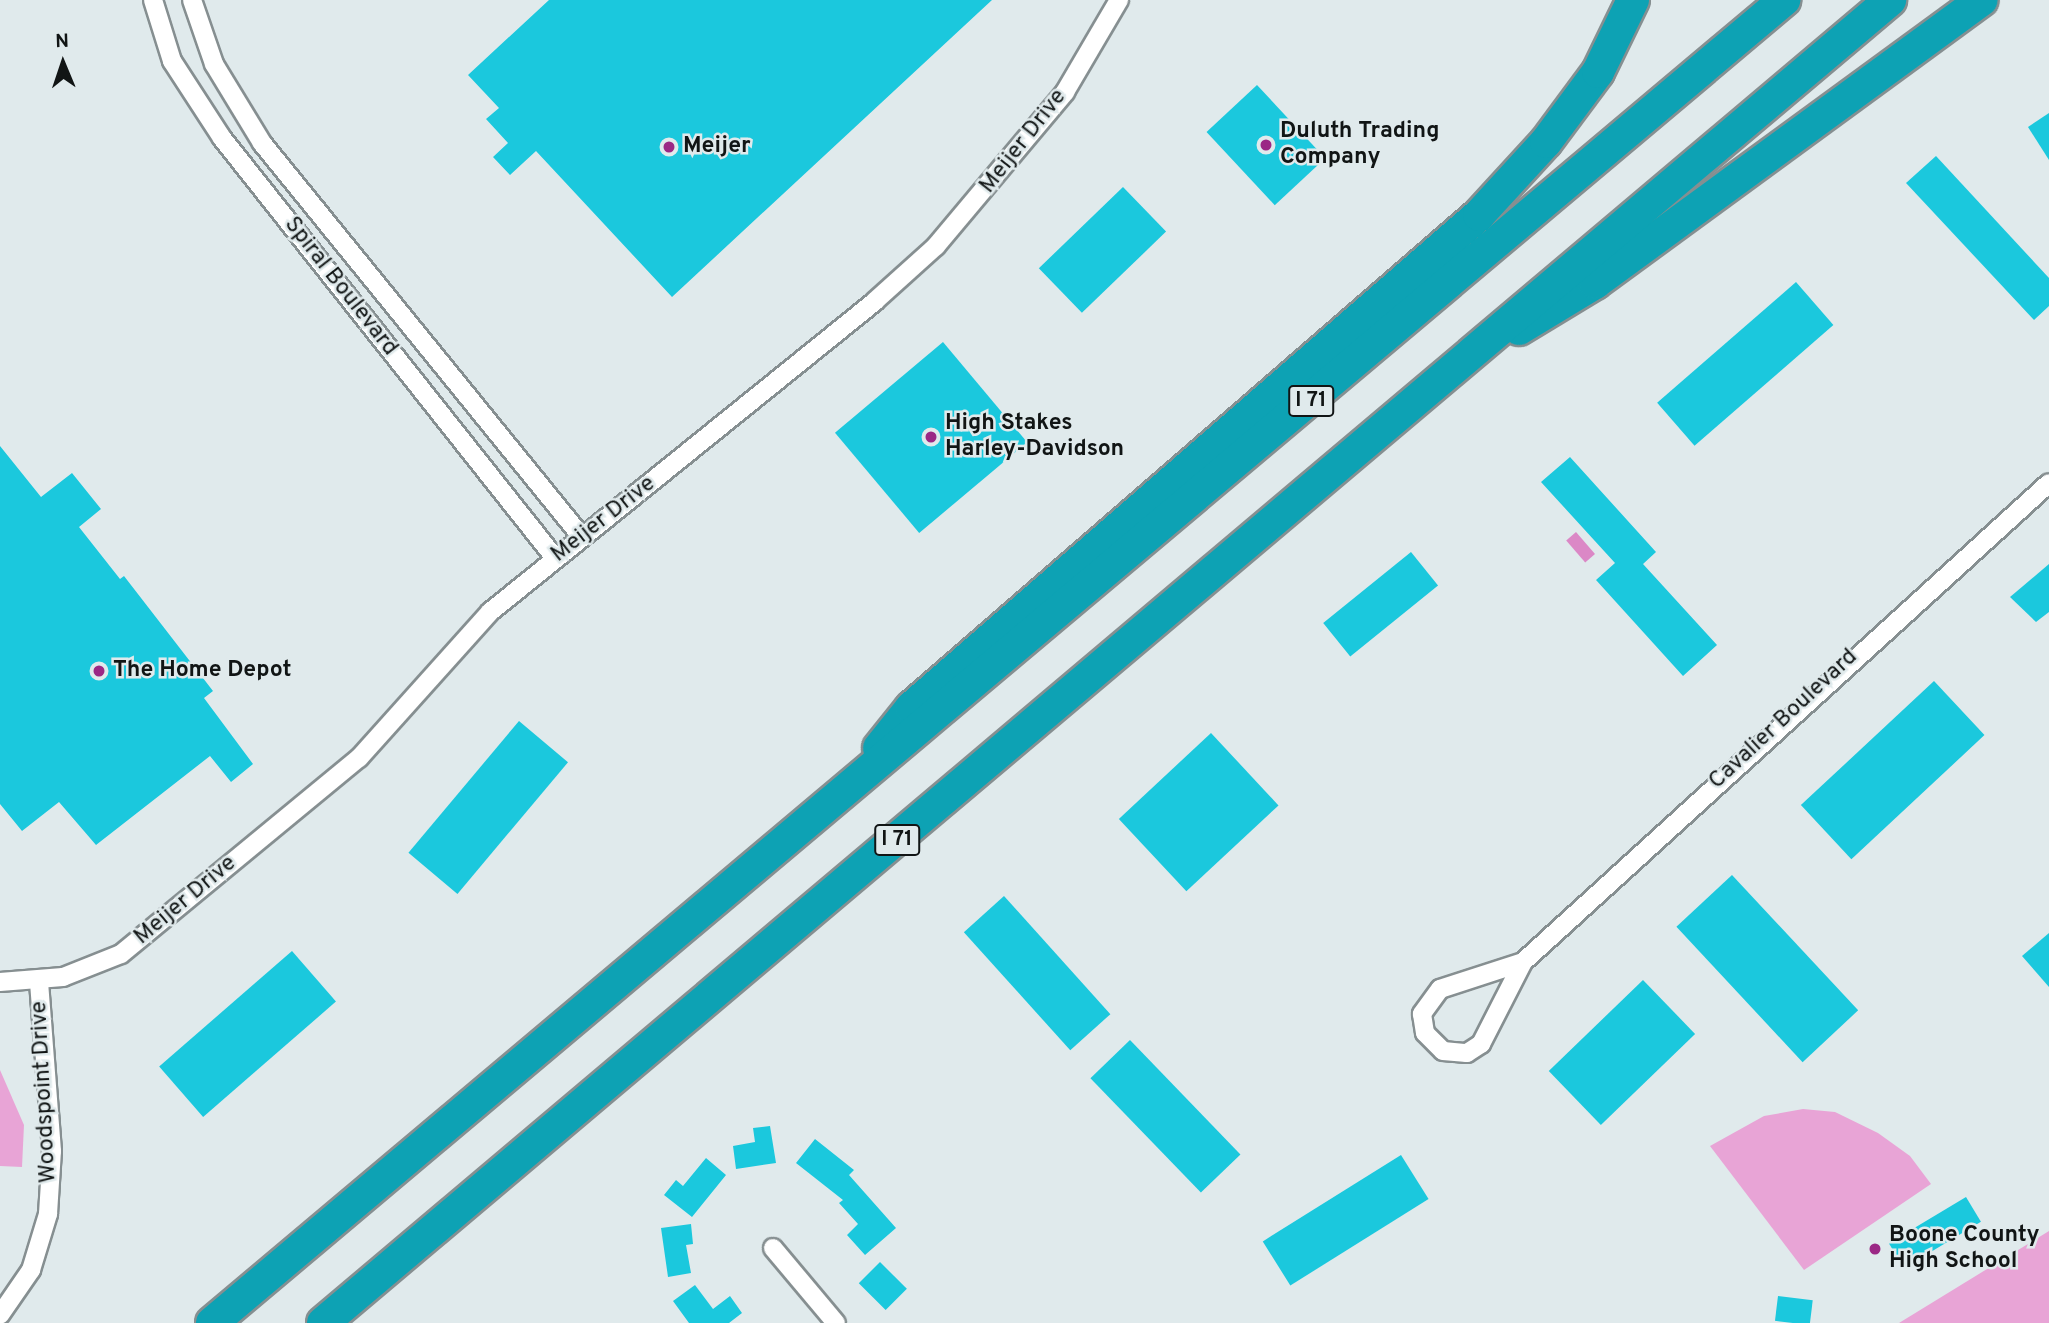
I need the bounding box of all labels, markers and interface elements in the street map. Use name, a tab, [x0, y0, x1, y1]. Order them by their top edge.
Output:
north arrow	[28, 28, 98, 98]
text: N	[55, 30, 70, 54]
street label: Meijer Drive	[975, 84, 1073, 200]
place label: Duluth Trading Company	[1280, 118, 1440, 172]
place label: Meijer	[683, 133, 751, 161]
marker: Duluth Trading Company	[1258, 137, 1274, 153]
marker: Meijer	[661, 139, 677, 155]
street label: Spiral Boulevard	[277, 212, 403, 362]
road number: I 71	[1288, 384, 1334, 418]
place label: High Stakes Harley-Davidson	[945, 410, 1124, 464]
marker: High Stakes Harley-Davidson	[923, 429, 939, 445]
street label: Meijer Drive	[546, 471, 662, 569]
street label: Cavalier Boulevard	[1704, 644, 1864, 796]
place label: The Home Depot	[113, 657, 291, 685]
marker: The Home Depot	[91, 663, 107, 679]
road number: I 71	[874, 822, 920, 858]
street label: Meijer Drive	[129, 850, 243, 952]
street label: Woodspoint Drive	[26, 1000, 64, 1184]
place label: Boone County High School	[1889, 1222, 2040, 1276]
marker: Boone County High School	[1867, 1241, 1883, 1257]

